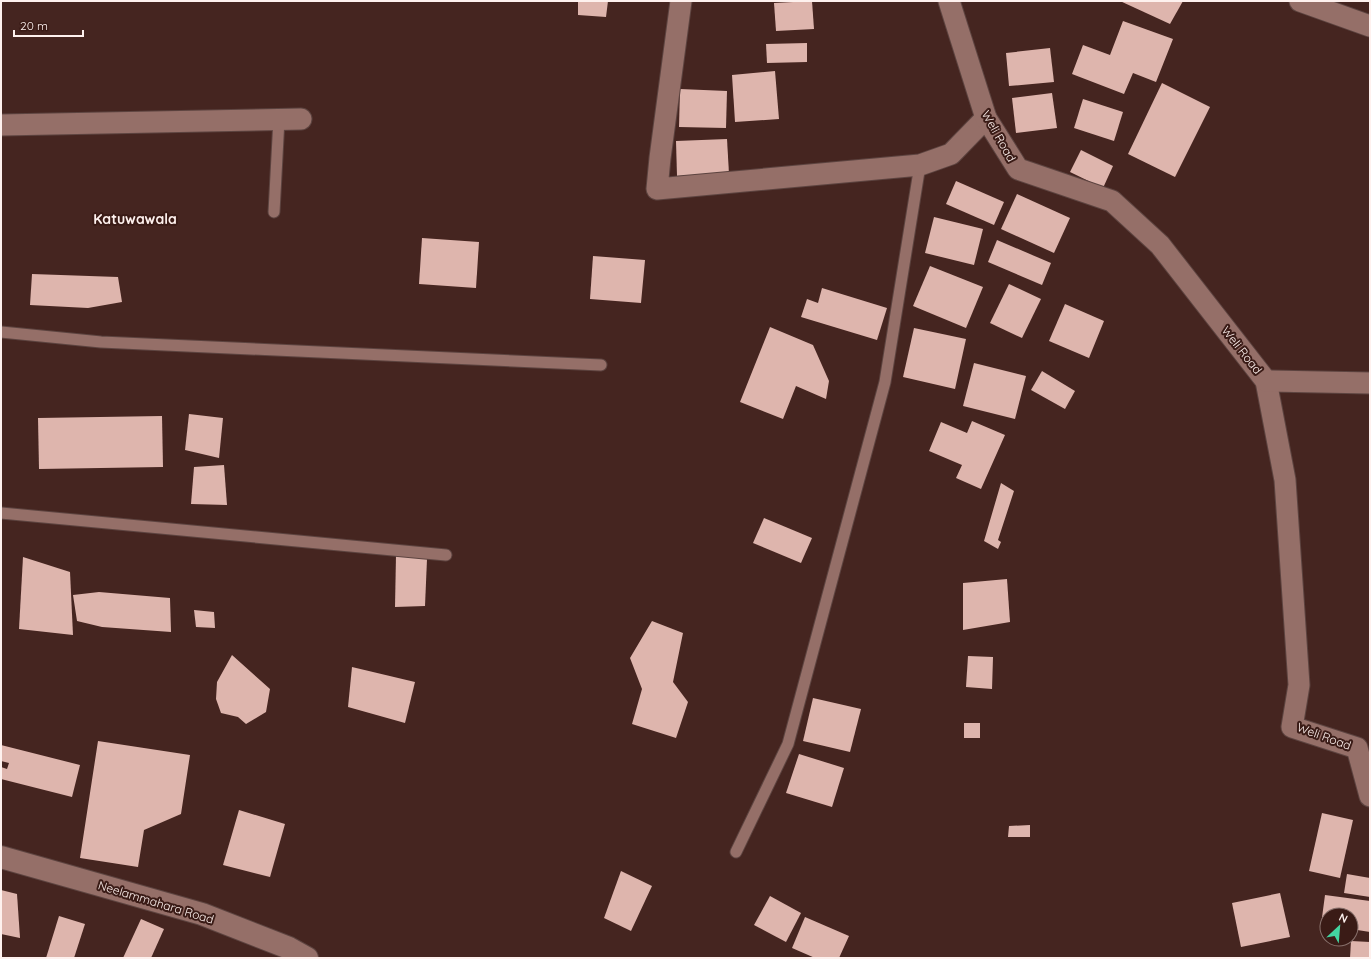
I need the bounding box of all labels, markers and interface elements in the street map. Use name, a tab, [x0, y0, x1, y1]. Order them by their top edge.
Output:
scale bar	[14, 12, 83, 38]
text: 20 m	[20, 18, 48, 33]
street label: Weli Road	[979, 108, 1019, 164]
district label: Katuwawala	[93, 210, 177, 228]
street label: Weli Road	[1219, 323, 1265, 377]
street label: Weli Road	[1295, 719, 1353, 753]
street label: Neelammahara Road	[96, 877, 216, 927]
north arrow	[1319, 907, 1359, 947]
text: N	[1337, 910, 1350, 926]

